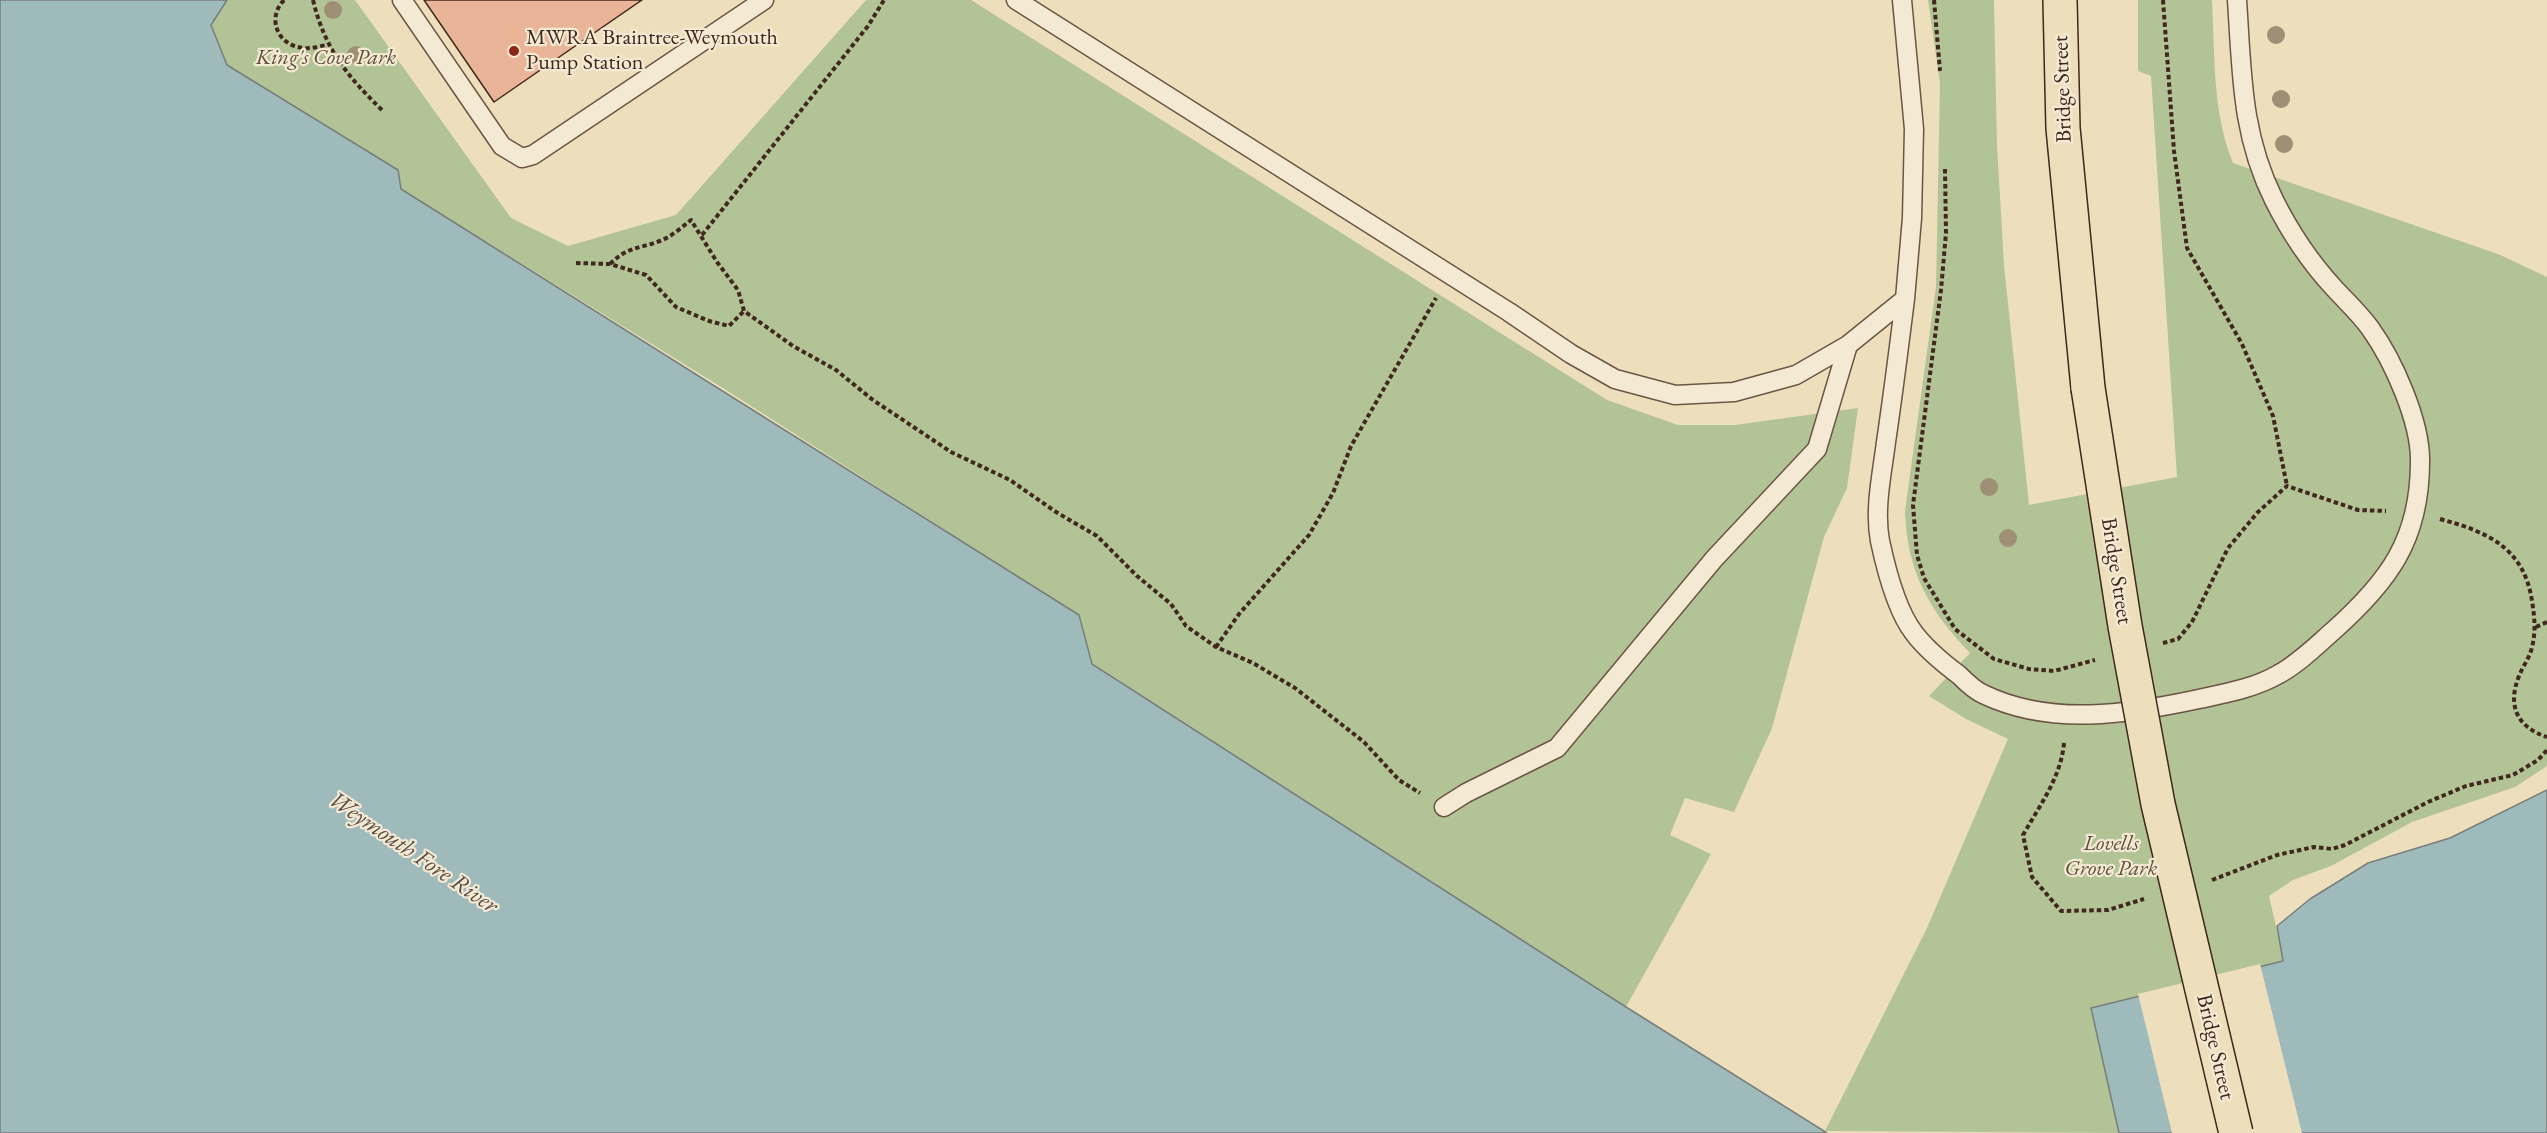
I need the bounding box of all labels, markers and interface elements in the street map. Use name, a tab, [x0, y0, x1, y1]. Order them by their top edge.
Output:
place label: MWRA Braintree-Weymouth Pump Station	[526, 25, 778, 76]
street label: Bridge Street	[2048, 35, 2078, 143]
marker: MWRA Braintree-Weymouth Pump Station	[507, 44, 521, 58]
park label: King's Cove Park	[256, 45, 396, 71]
street label: Bridge Street	[2095, 516, 2137, 626]
water label: Weymouth Fore River	[323, 786, 503, 920]
park label: Lovells Grove Park	[2065, 831, 2157, 882]
street label: Bridge Street	[2190, 992, 2240, 1102]

